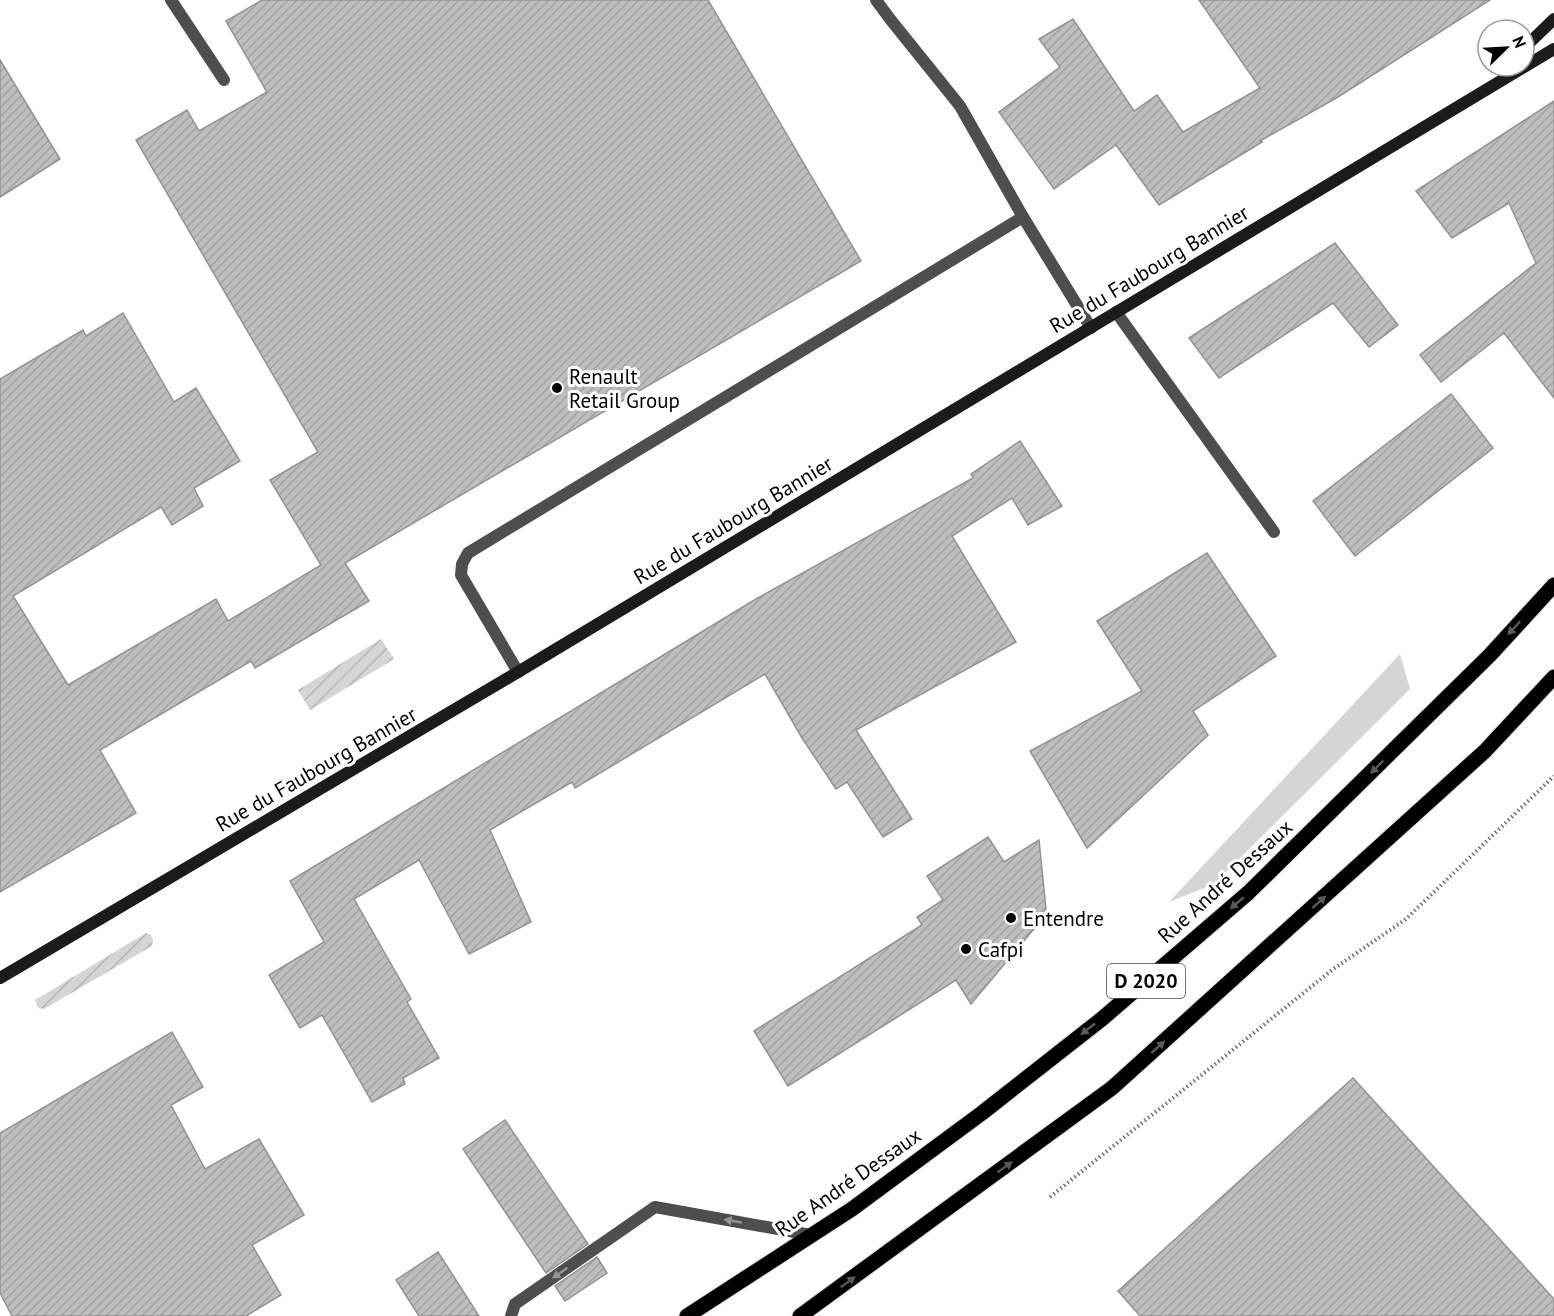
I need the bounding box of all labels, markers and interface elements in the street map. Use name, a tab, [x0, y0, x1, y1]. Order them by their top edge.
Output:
north arrow	[1476, 18, 1536, 78]
text: N	[1508, 33, 1531, 51]
street label: Rue du Faubourg Bannier	[1044, 199, 1254, 339]
place label: Renault Retail Group	[569, 363, 680, 414]
marker: Renault Retail Group	[550, 381, 564, 395]
street label: Rue du Faubourg Bannier	[628, 450, 838, 590]
one-way arrow	[1507, 621, 1521, 636]
street label: Rue du Faubourg Bannier	[211, 700, 421, 838]
one-way arrow	[1370, 759, 1384, 773]
street label: Rue André Dessaux	[1152, 813, 1298, 949]
one-way arrow	[1311, 895, 1326, 909]
one-way arrow	[1229, 896, 1245, 909]
place label: Entendre	[1023, 905, 1104, 932]
marker: Entendre	[1004, 911, 1018, 925]
place label: Cafpi	[978, 936, 1024, 963]
marker: Cafpi	[959, 942, 973, 956]
road number: D 2020	[1107, 964, 1185, 998]
one-way arrow	[1081, 1022, 1096, 1034]
one-way arrow	[1150, 1041, 1165, 1054]
street label: Rue André Dessaux	[770, 1121, 926, 1242]
one-way arrow	[996, 1161, 1012, 1173]
one-way arrow	[723, 1216, 742, 1225]
one-way arrow	[552, 1267, 568, 1278]
one-way arrow	[839, 1276, 855, 1288]

